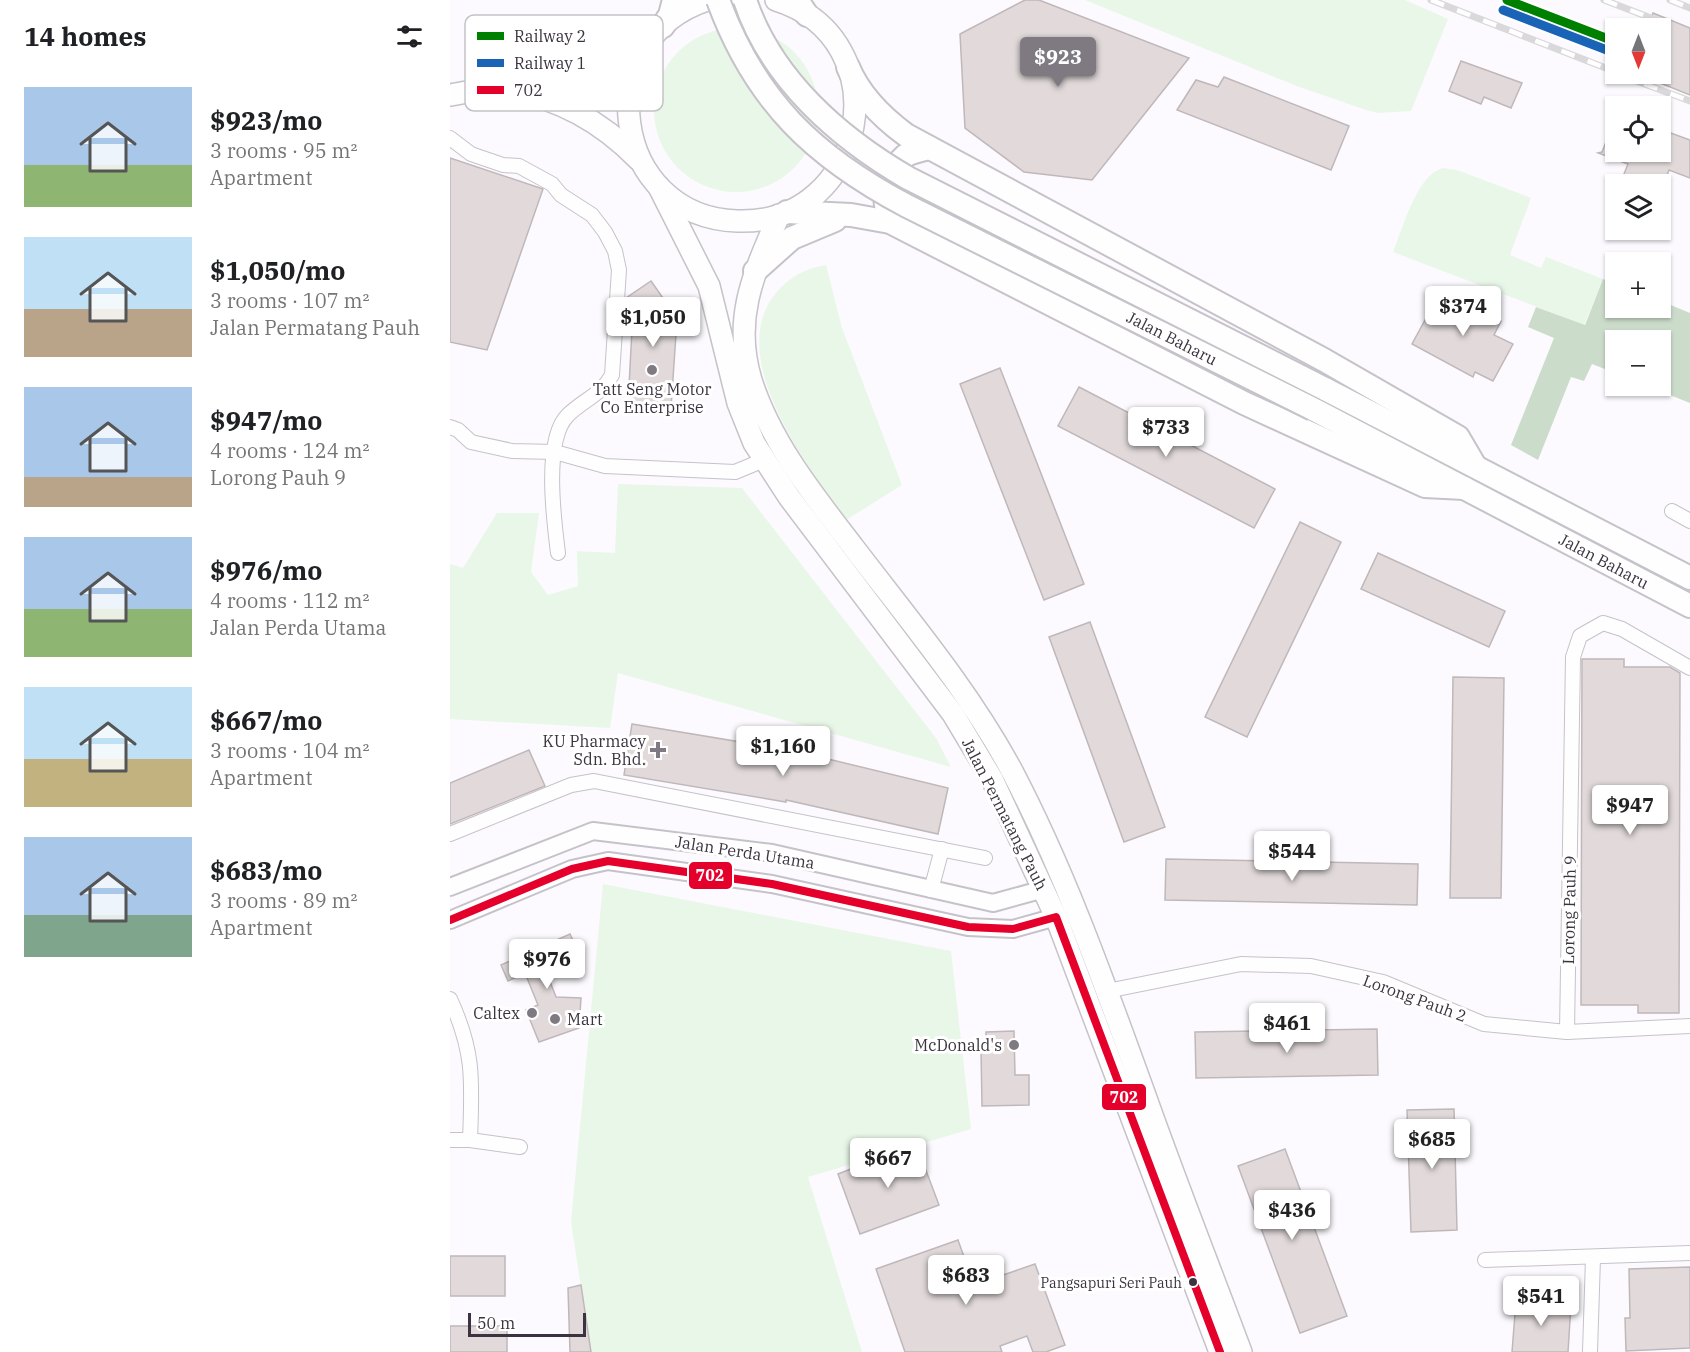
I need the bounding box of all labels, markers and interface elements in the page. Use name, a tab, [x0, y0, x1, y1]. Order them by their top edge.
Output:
legend	[465, 15, 663, 111]
north arrow	[1605, 18, 1671, 84]
map controls	[1605, 18, 1671, 396]
text: 14 homes	[24, 19, 146, 53]
icon: filters	[393, 20, 426, 53]
text: Railway 2	[514, 26, 586, 46]
pin: $923	[1022, 37, 1094, 88]
text: $923	[1034, 43, 1082, 70]
text: Railway 1	[514, 53, 586, 73]
text: 702	[514, 80, 543, 100]
button: locate	[1605, 96, 1671, 162]
text: $923/mo	[210, 103, 322, 137]
icon: home	[72, 111, 144, 183]
text: 3 rooms · 95 m²	[210, 137, 357, 164]
text: Apartment	[210, 164, 313, 191]
button: layers	[1605, 174, 1671, 240]
button: +	[1605, 252, 1671, 318]
text: $1,050/mo	[210, 253, 345, 287]
icon: home	[72, 261, 144, 333]
pin: $374	[1427, 286, 1499, 337]
text: 3 rooms · 107 m²	[210, 287, 369, 314]
text: $374	[1439, 292, 1487, 319]
pin: $1,050	[604, 297, 702, 348]
text: $1,050	[620, 303, 686, 330]
street label: Jalan Baharu	[1123, 307, 1221, 369]
text: Jalan Permatang Pauh	[210, 314, 420, 341]
button: −	[1605, 330, 1671, 396]
marker: Tatt Seng Motor Co Enterprise	[645, 363, 659, 377]
place label: Tatt Seng Motor Co Enterprise	[593, 379, 711, 417]
text: $947/mo	[210, 403, 322, 437]
pin: $733	[1130, 407, 1202, 458]
icon: home	[72, 411, 144, 483]
text: $733	[1142, 413, 1190, 440]
text: 4 rooms · 124 m²	[210, 437, 369, 464]
text: Lorong Pauh 9	[210, 464, 346, 491]
street label: Jalan Baharu	[1556, 529, 1652, 593]
text: $976/mo	[210, 553, 322, 587]
icon: home	[72, 561, 144, 633]
text: 4 rooms · 112 m²	[210, 587, 369, 614]
text: Jalan Perda Utama	[210, 614, 386, 641]
text: $667/mo	[210, 703, 322, 737]
icon: home	[72, 711, 144, 783]
pin: $1,160	[734, 726, 832, 777]
place label: KU Pharmacy Sdn. Bhd.	[543, 731, 646, 769]
text: $1,160	[750, 732, 816, 759]
street label: Jalan Permatang Pauh	[958, 735, 1052, 893]
text: 3 rooms · 104 m²	[210, 737, 369, 764]
marker: KU Pharmacy Sdn. Bhd.	[651, 743, 665, 757]
text: Apartment	[210, 764, 313, 791]
pin: $947	[1594, 785, 1666, 836]
text: $947	[1606, 791, 1654, 818]
street label: Jalan Perda Utama	[674, 831, 816, 873]
pin: $544	[1256, 831, 1328, 882]
text: $544	[1268, 837, 1316, 864]
text: $683/mo	[210, 853, 322, 887]
street label: Lorong Pauh 9	[1558, 855, 1580, 965]
icon: home	[72, 861, 144, 933]
line badge: 702	[688, 861, 733, 890]
text: 702	[696, 865, 724, 885]
text: 3 rooms · 89 m²	[210, 887, 357, 914]
text: Apartment	[210, 914, 313, 941]
pin: $976	[511, 939, 583, 990]
text: $976	[523, 945, 571, 972]
street label: Lorong Pauh 2	[1360, 970, 1470, 1026]
place label: Caltex	[473, 1003, 520, 1023]
pin: $461	[1251, 1003, 1323, 1054]
marker: Caltex	[525, 1006, 539, 1020]
place label: Mart	[567, 1009, 603, 1029]
text: $461	[1263, 1009, 1311, 1036]
marker: Mart	[548, 1012, 562, 1026]
place label: McDonald's	[914, 1035, 1002, 1055]
marker: McDonald's	[1007, 1038, 1021, 1052]
line badge: 702	[1101, 1083, 1147, 1111]
text: 702	[1110, 1087, 1138, 1107]
pin: $685	[1396, 1119, 1468, 1170]
text: $685	[1408, 1125, 1456, 1152]
pin: $667	[852, 1138, 924, 1189]
text: $667	[864, 1144, 912, 1171]
pin: $436	[1256, 1190, 1328, 1241]
text: $436	[1268, 1196, 1316, 1223]
pin: $683	[930, 1255, 1002, 1306]
text: $683	[942, 1261, 990, 1288]
place label: Pangsapuri Seri Pauh	[1041, 1274, 1182, 1292]
marker: Pangsapuri Seri Pauh	[1187, 1276, 1199, 1288]
pin: $541	[1505, 1276, 1577, 1327]
text: $541	[1517, 1282, 1565, 1309]
scale bar	[468, 1310, 586, 1338]
text: 50 m	[477, 1313, 515, 1333]

